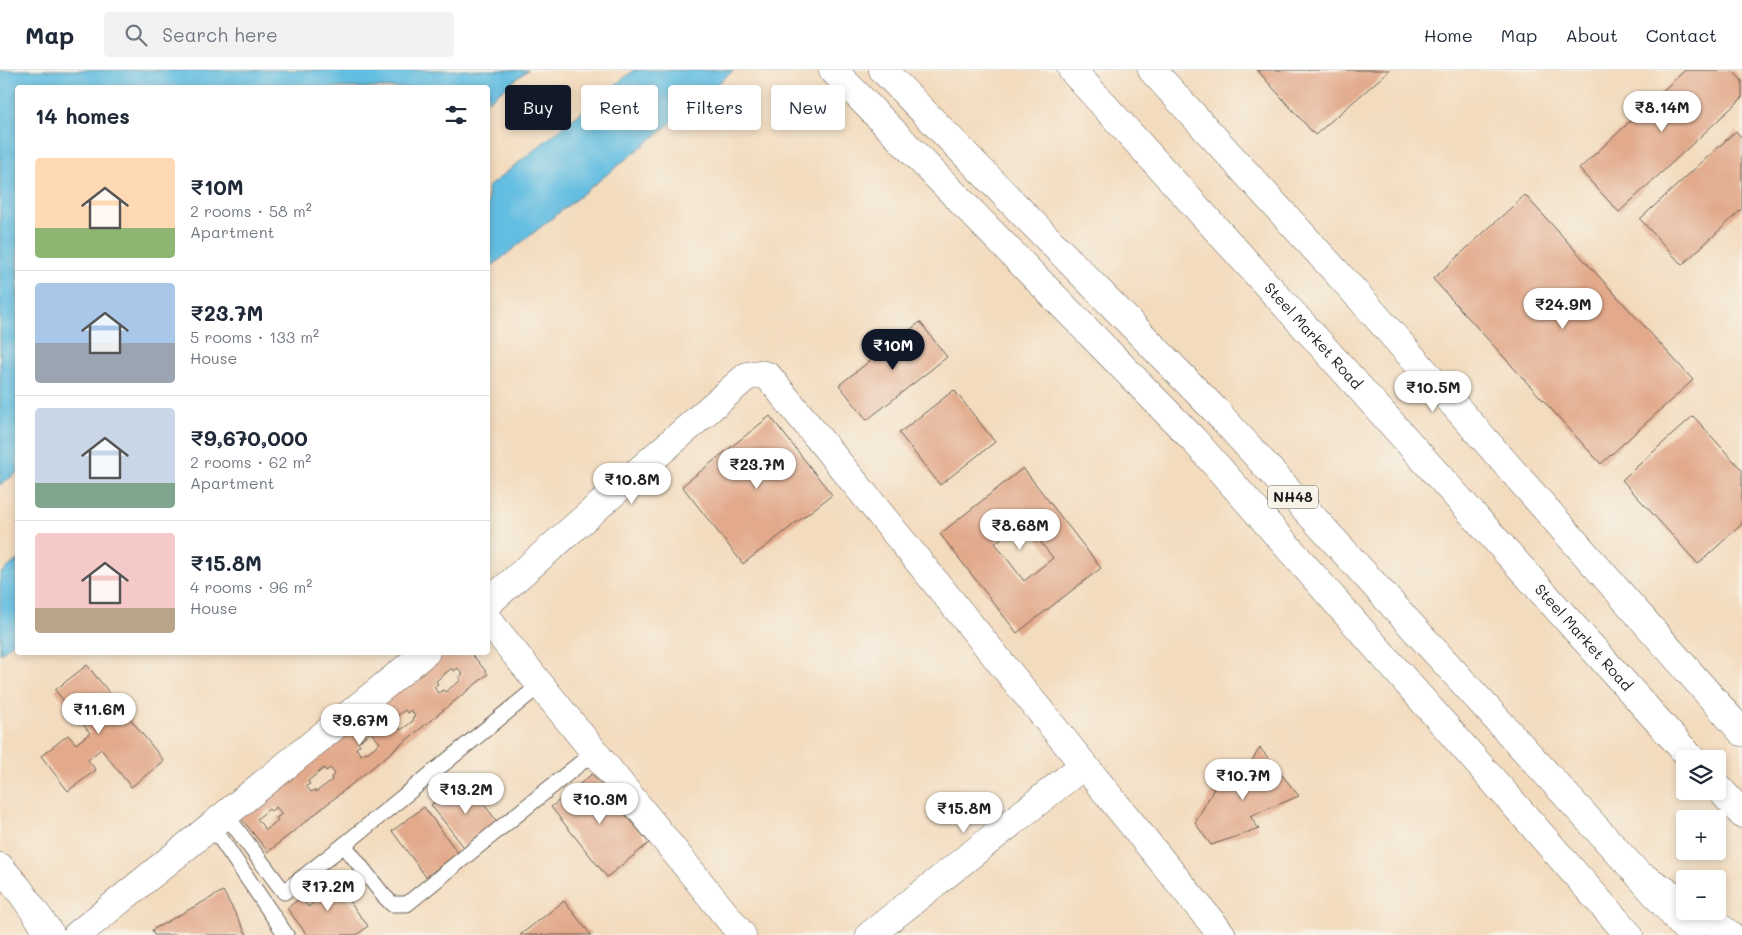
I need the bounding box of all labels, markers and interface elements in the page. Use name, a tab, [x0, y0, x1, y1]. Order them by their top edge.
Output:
search box	[104, 12, 454, 57]
text: Map	[25, 19, 74, 50]
icon: search	[122, 21, 150, 49]
text: Search here	[162, 22, 278, 47]
text: Home	[1424, 23, 1473, 47]
text: Map	[1501, 23, 1537, 47]
text: About	[1565, 23, 1618, 47]
text: Contact	[1646, 23, 1717, 47]
chip: Buy	[505, 85, 571, 130]
chip: Rent	[581, 85, 658, 130]
chip: Filters	[668, 85, 761, 130]
chip: New	[771, 85, 845, 130]
pin: ₹8.14M	[1621, 90, 1703, 133]
text: ₹8.14M	[1634, 96, 1690, 117]
icon: filters	[442, 101, 470, 129]
text: 14 homes	[35, 102, 130, 129]
text: ₹10M	[190, 173, 244, 200]
icon: home	[75, 178, 135, 238]
text: 2 rooms · 58 m²	[190, 200, 312, 221]
text: Apartment	[190, 221, 275, 242]
street label: Steel Market Road	[1260, 278, 1367, 393]
pin: ₹24.9M	[1522, 288, 1604, 330]
text: ₹24.9M	[1534, 293, 1592, 314]
text: ₹23.7M	[190, 299, 263, 326]
icon: home	[75, 303, 135, 363]
text: 5 rooms · 133 m²	[190, 326, 319, 347]
pin: ₹10M	[863, 328, 923, 371]
text: ₹10M	[873, 334, 913, 355]
text: House	[190, 347, 237, 368]
pin: ₹10.5M	[1392, 370, 1474, 413]
text: ₹10.5M	[1405, 376, 1461, 397]
text: ₹9,670,000	[190, 424, 308, 451]
icon: home	[75, 428, 135, 488]
pin: ₹23.7M	[716, 448, 798, 490]
text: 2 rooms · 62 m²	[190, 451, 311, 472]
text: ₹23.7M	[729, 453, 785, 474]
pin: ₹10.8M	[591, 462, 673, 505]
text: ₹10.8M	[604, 468, 660, 489]
text: Apartment	[190, 472, 275, 493]
road number: NH48	[1268, 486, 1318, 508]
pin: ₹8.68M	[979, 508, 1061, 551]
text: ₹8.68M	[991, 514, 1049, 535]
text: ₹15.8M	[190, 549, 262, 576]
icon: home	[75, 553, 135, 613]
text: 4 rooms · 96 m²	[190, 576, 312, 597]
street label: Steel Market Road	[1531, 579, 1637, 695]
text: House	[190, 597, 237, 618]
pin: ₹11.6M	[58, 692, 140, 735]
text: ₹11.6M	[73, 698, 125, 719]
pin: ₹9.67M	[319, 704, 401, 746]
text: ₹9.67M	[332, 709, 388, 730]
map controls	[1676, 750, 1726, 920]
button: layers	[1676, 750, 1726, 800]
pin: ₹10.7M	[1202, 758, 1284, 801]
text: ₹10.7M	[1216, 764, 1270, 785]
pin: ₹13.2M	[425, 772, 507, 815]
text: ₹13.2M	[439, 778, 493, 799]
pin: ₹10.3M	[559, 782, 641, 825]
text: ₹10.3M	[572, 788, 628, 809]
pin: ₹15.8M	[923, 792, 1005, 834]
text: ₹15.8M	[937, 797, 991, 818]
button: +	[1676, 810, 1726, 860]
pin: ₹17.2M	[287, 870, 369, 912]
button: −	[1676, 870, 1726, 920]
text: ₹17.2M	[301, 875, 355, 896]

